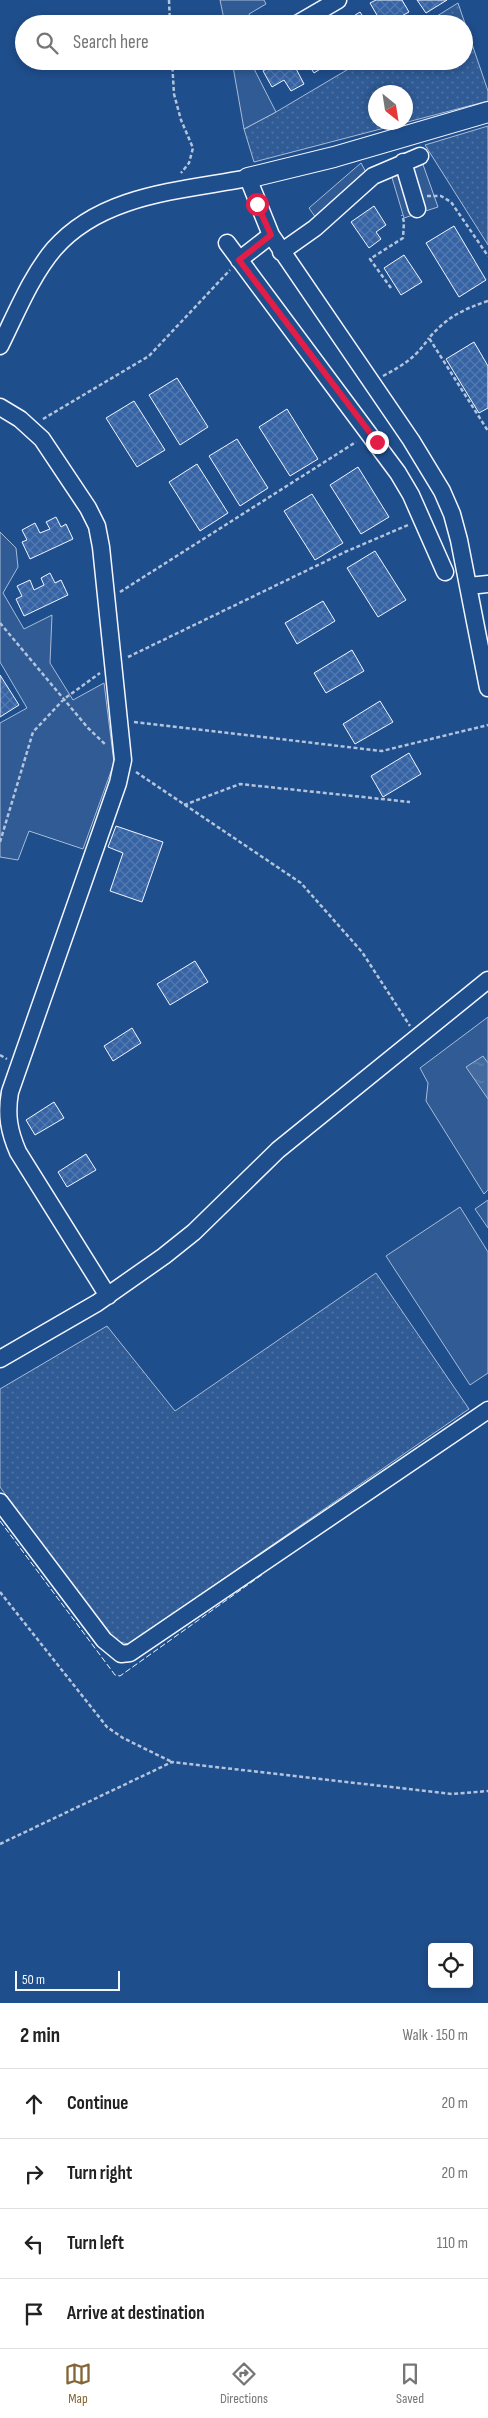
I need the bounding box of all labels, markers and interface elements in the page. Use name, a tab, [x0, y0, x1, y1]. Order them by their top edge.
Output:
search box	[15, 15, 473, 70]
icon: search	[33, 29, 61, 57]
text: Search here	[73, 31, 149, 54]
north arrow	[368, 85, 413, 130]
route start	[246, 193, 269, 216]
route end	[366, 431, 389, 454]
map controls	[428, 1943, 473, 1988]
button: locate	[428, 1943, 473, 1988]
scale bar	[15, 1968, 120, 1991]
text: 50 m	[22, 1971, 45, 1988]
text: 2 min	[20, 2023, 60, 2048]
text: Walk · 150 m	[403, 2026, 468, 2045]
icon: ahead	[20, 2090, 48, 2118]
text: Continue	[67, 2092, 128, 2115]
text: 20 m	[441, 2094, 468, 2113]
icon: right	[20, 2160, 48, 2188]
text: Turn right	[67, 2162, 132, 2185]
text: 20 m	[441, 2164, 468, 2183]
icon: left	[20, 2230, 48, 2258]
text: Turn left	[67, 2232, 124, 2255]
text: 110 m	[437, 2234, 468, 2253]
icon: arrive	[20, 2300, 48, 2328]
text: Arrive at destination	[67, 2302, 205, 2325]
tab: Map	[64, 2360, 92, 2407]
tab: Directions	[220, 2360, 268, 2407]
tab: Saved	[396, 2360, 424, 2407]

